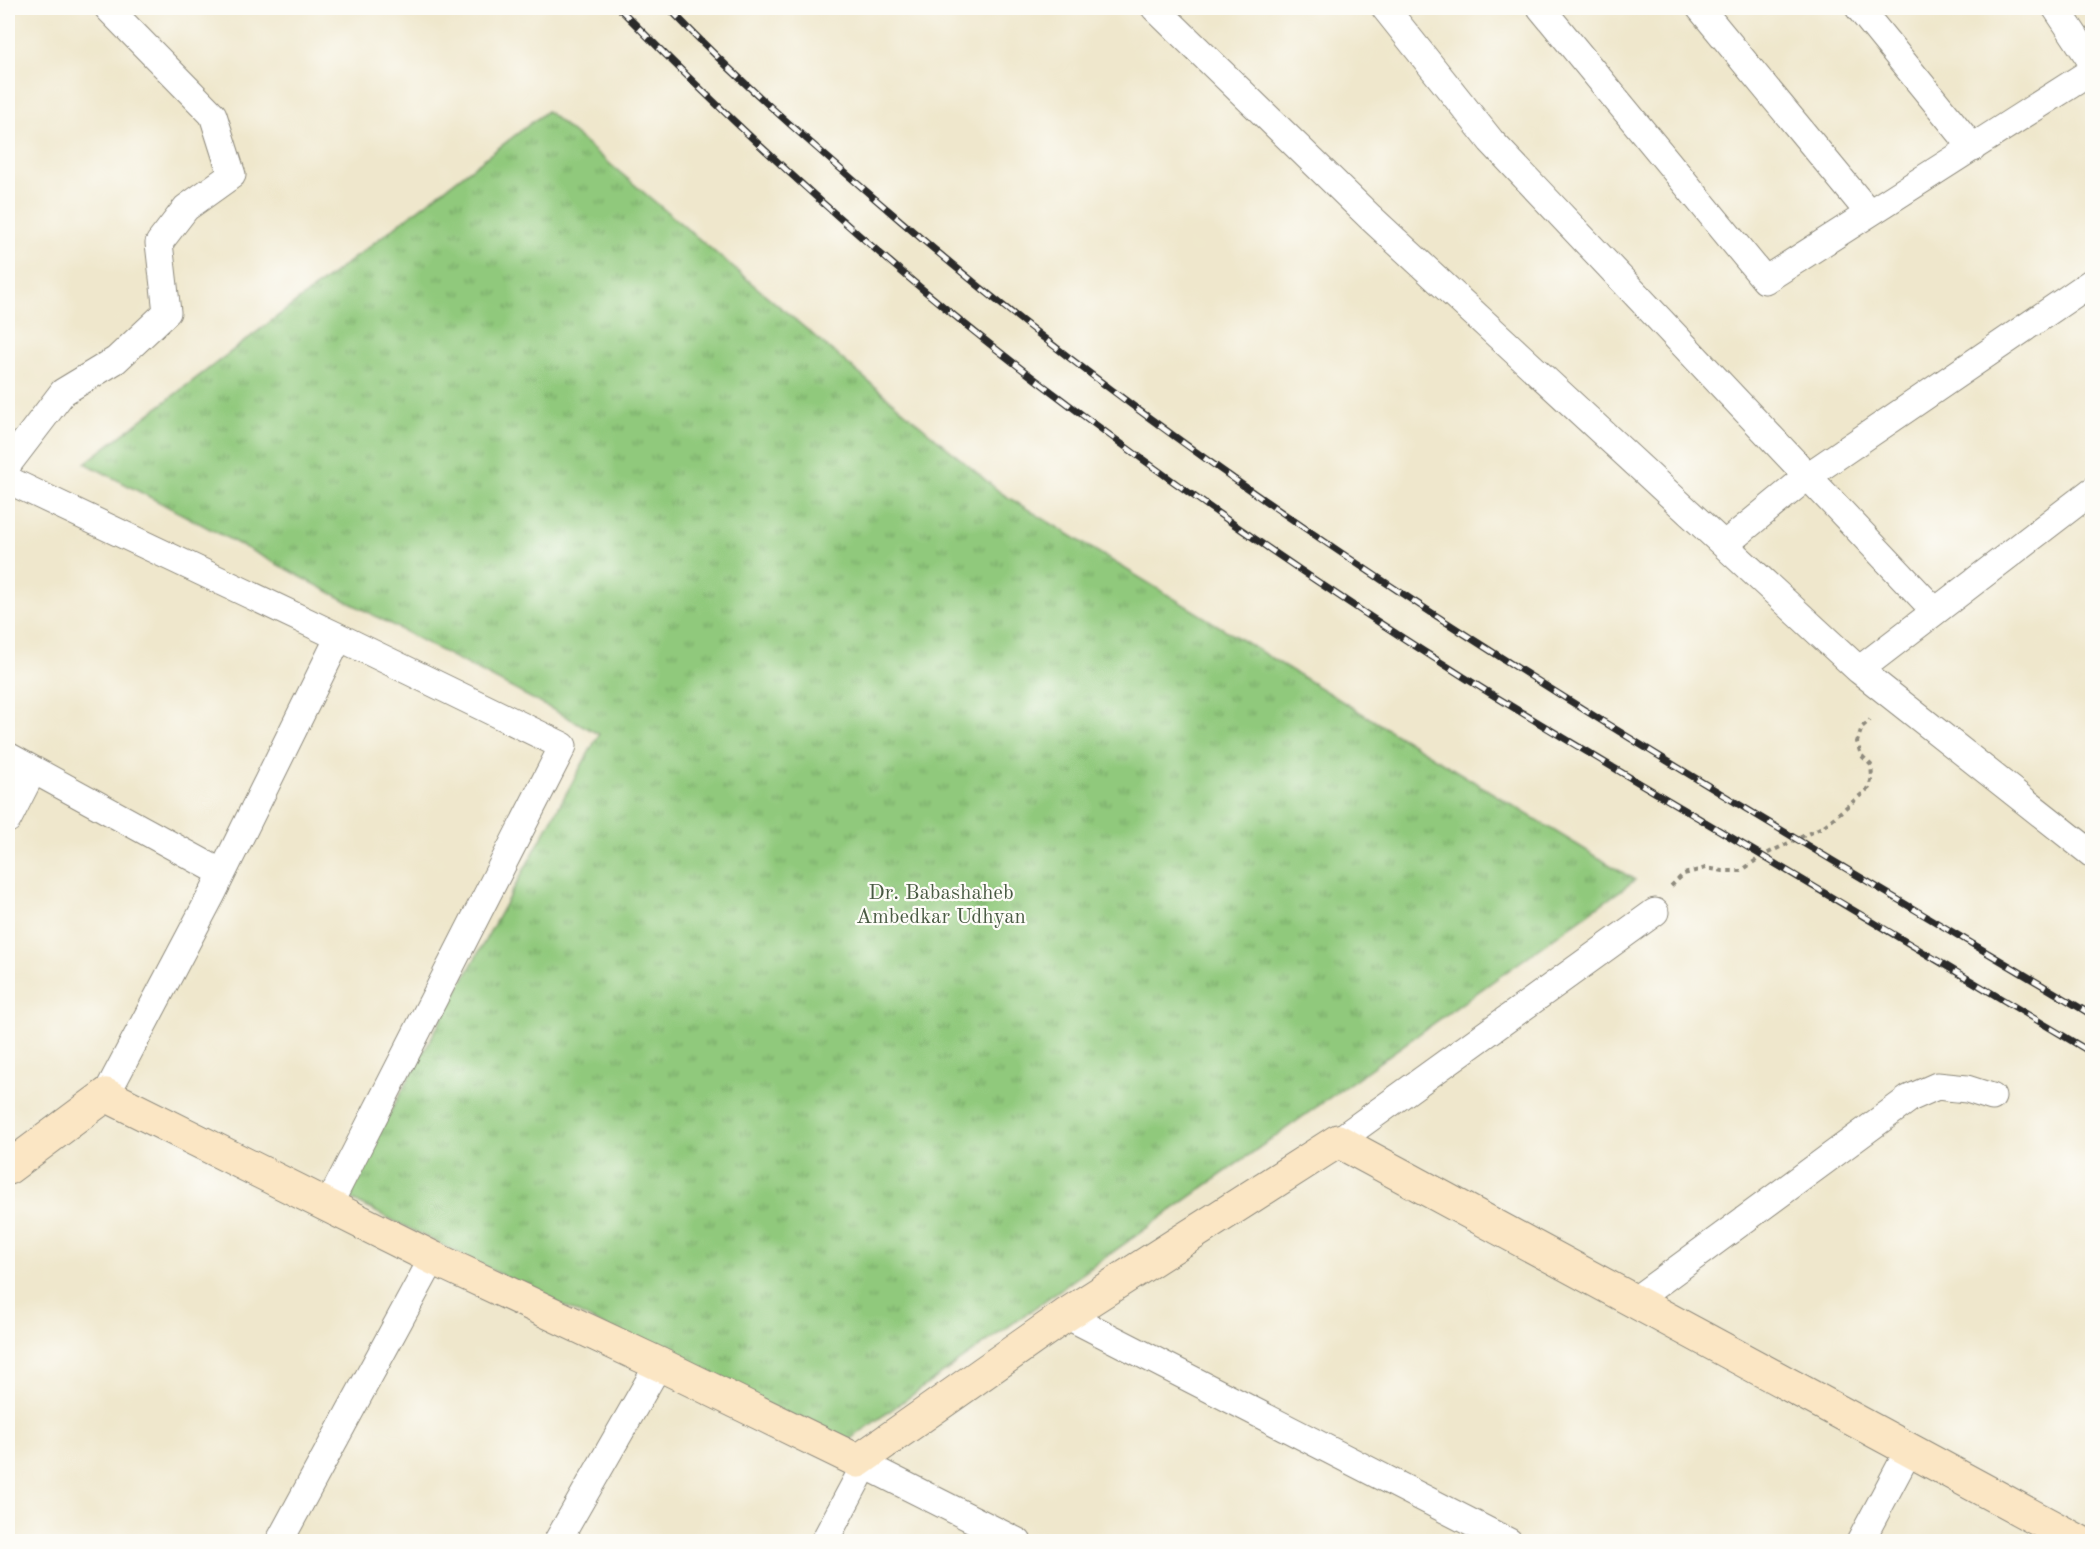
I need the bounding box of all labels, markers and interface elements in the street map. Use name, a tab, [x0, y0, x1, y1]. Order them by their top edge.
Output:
park label: Dr. Babashaheb Ambedkar Udhyan	[856, 883, 1026, 928]

